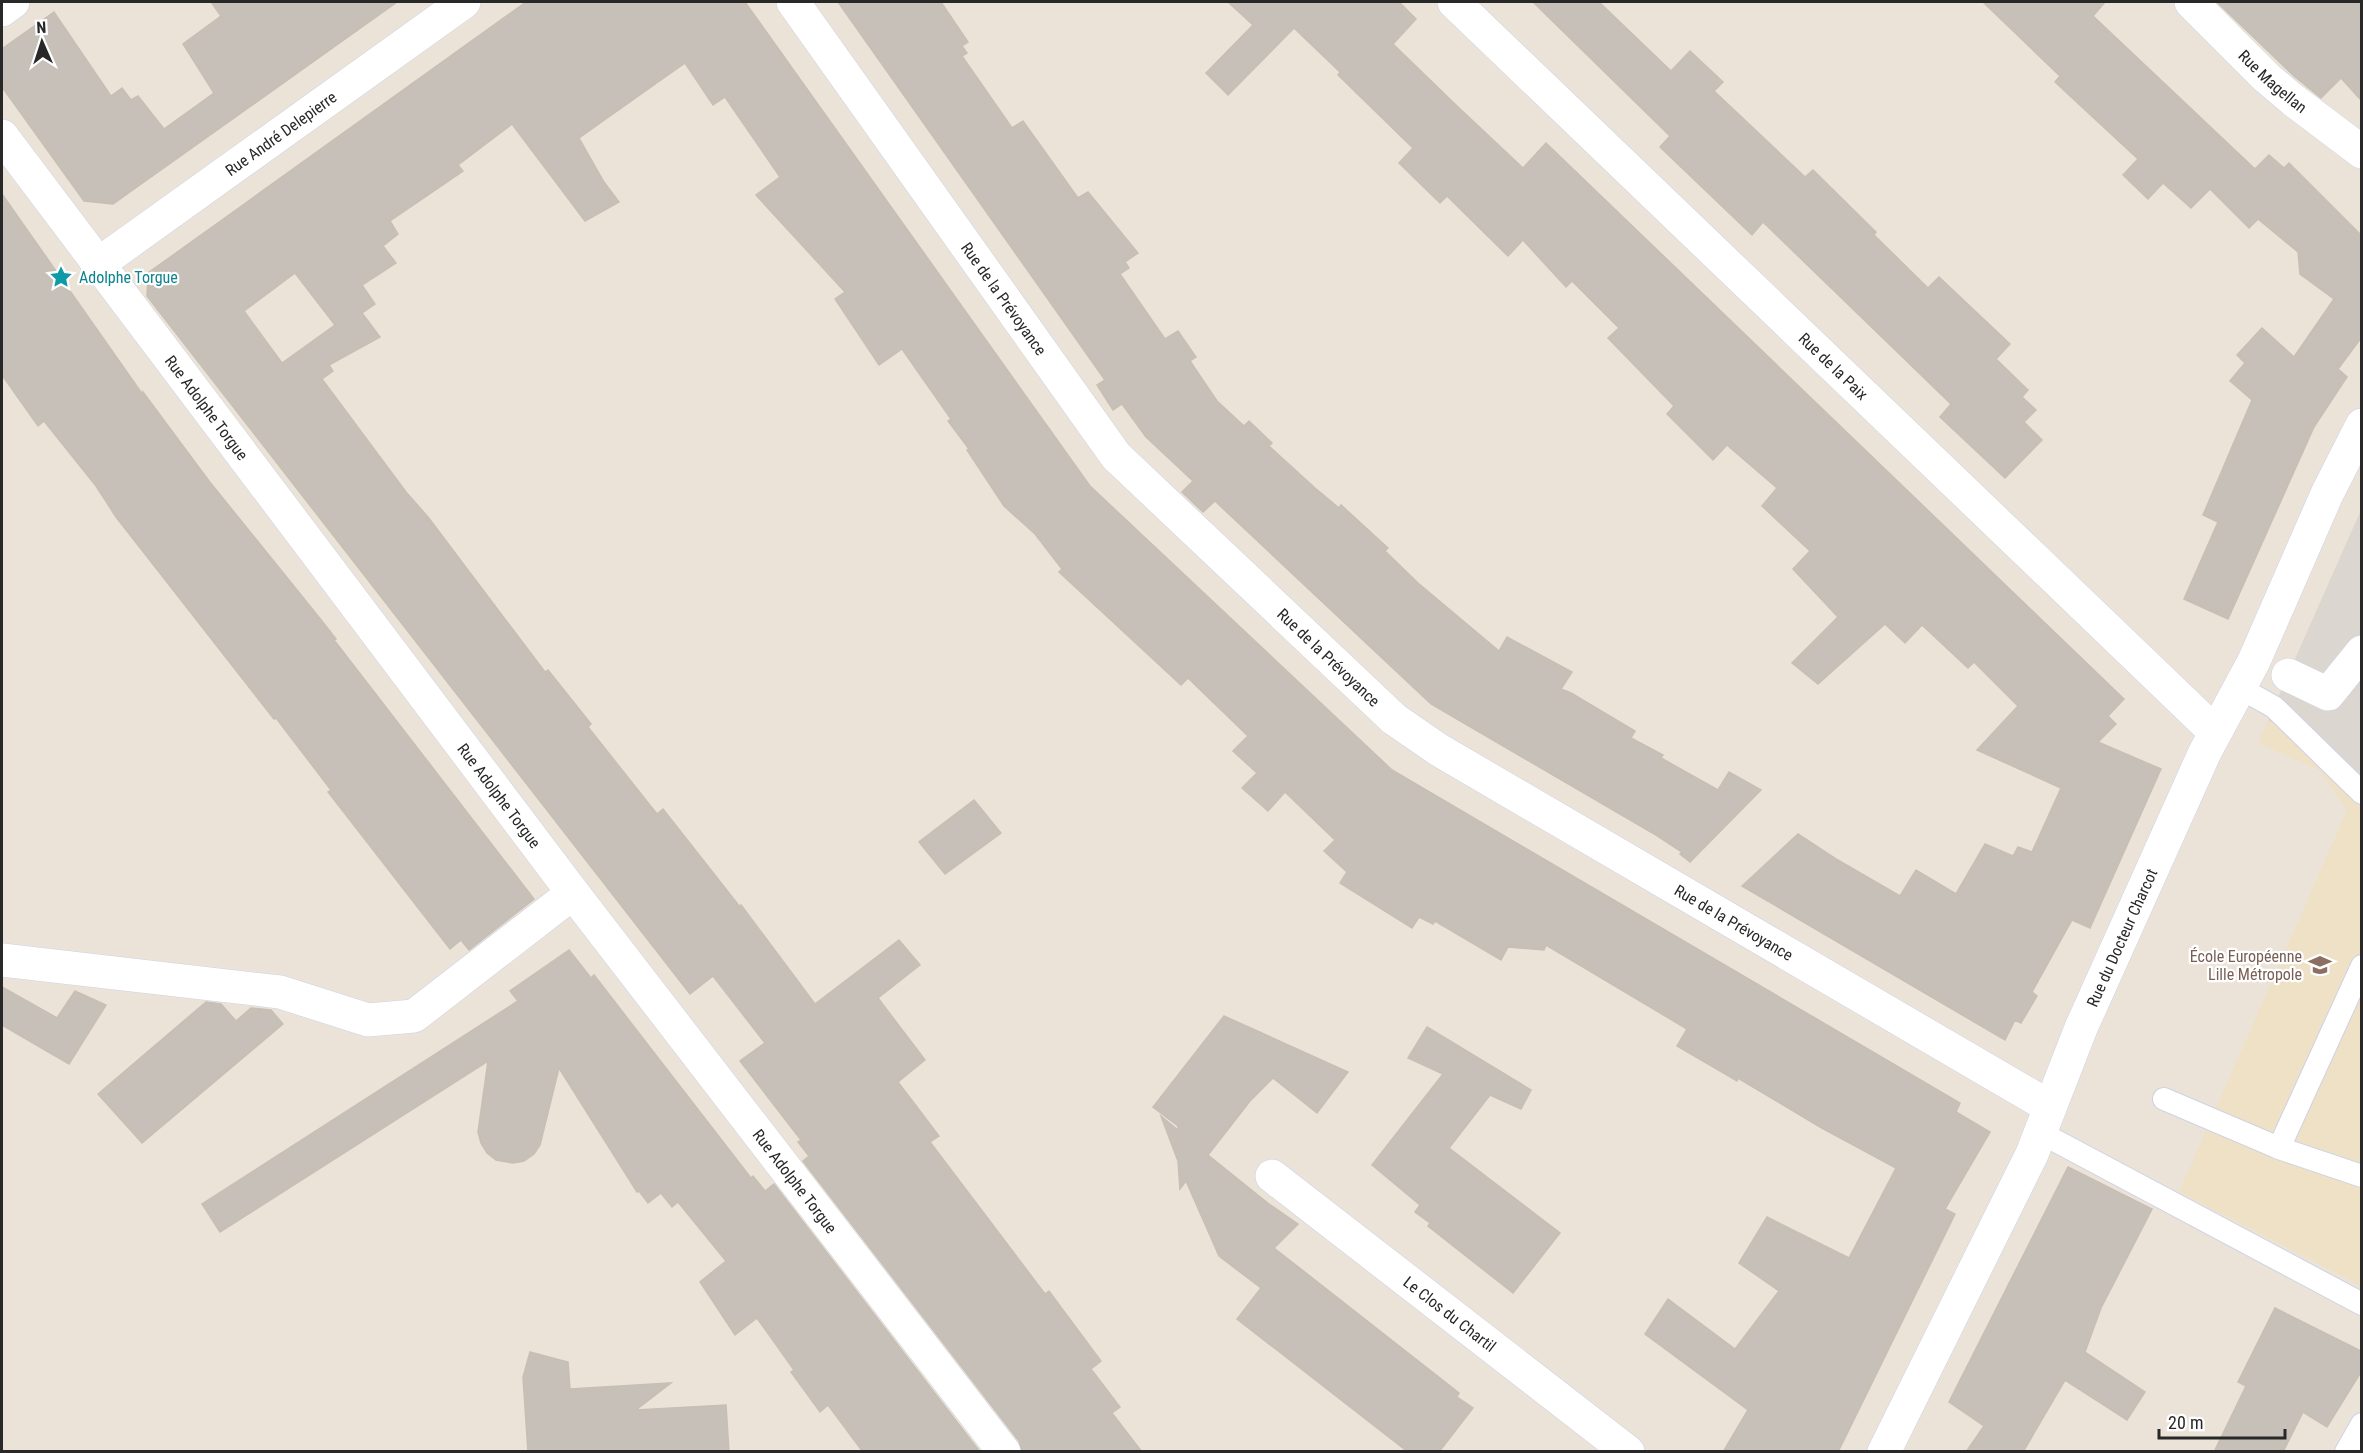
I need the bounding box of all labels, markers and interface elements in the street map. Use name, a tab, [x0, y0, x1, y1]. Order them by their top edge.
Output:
north arrow	[12, 12, 72, 72]
text: N	[36, 18, 47, 37]
street label: Rue Magellan	[2234, 46, 2310, 117]
street label: Rue André Delepierre	[222, 88, 340, 180]
street label: Rue de la Prévoyance	[957, 239, 1050, 359]
place icon: Adolphe Torgue	[48, 264, 74, 290]
place label: Adolphe Torgue	[79, 268, 178, 287]
street label: Rue de la Paix	[1795, 329, 1872, 404]
street label: Rue Adolphe Torgue	[161, 352, 252, 464]
street label: Rue de la Prévoyance	[1273, 605, 1384, 711]
street label: Rue Adolphe Torgue	[453, 740, 545, 852]
street label: Rue du Docteur Charcot	[2083, 866, 2161, 1010]
street label: Rue de la Prévoyance	[1671, 881, 1796, 965]
place label: École Européenne Lille Métropole	[2190, 947, 2302, 984]
school or university icon: École Européenne Lille Métropole	[2307, 952, 2333, 978]
street label: Rue Adolphe Torgue	[749, 1126, 841, 1237]
street label: Le Clos du Chartil	[1400, 1273, 1499, 1356]
scale bar	[2159, 1402, 2285, 1440]
text: 20 m	[2168, 1412, 2203, 1433]

